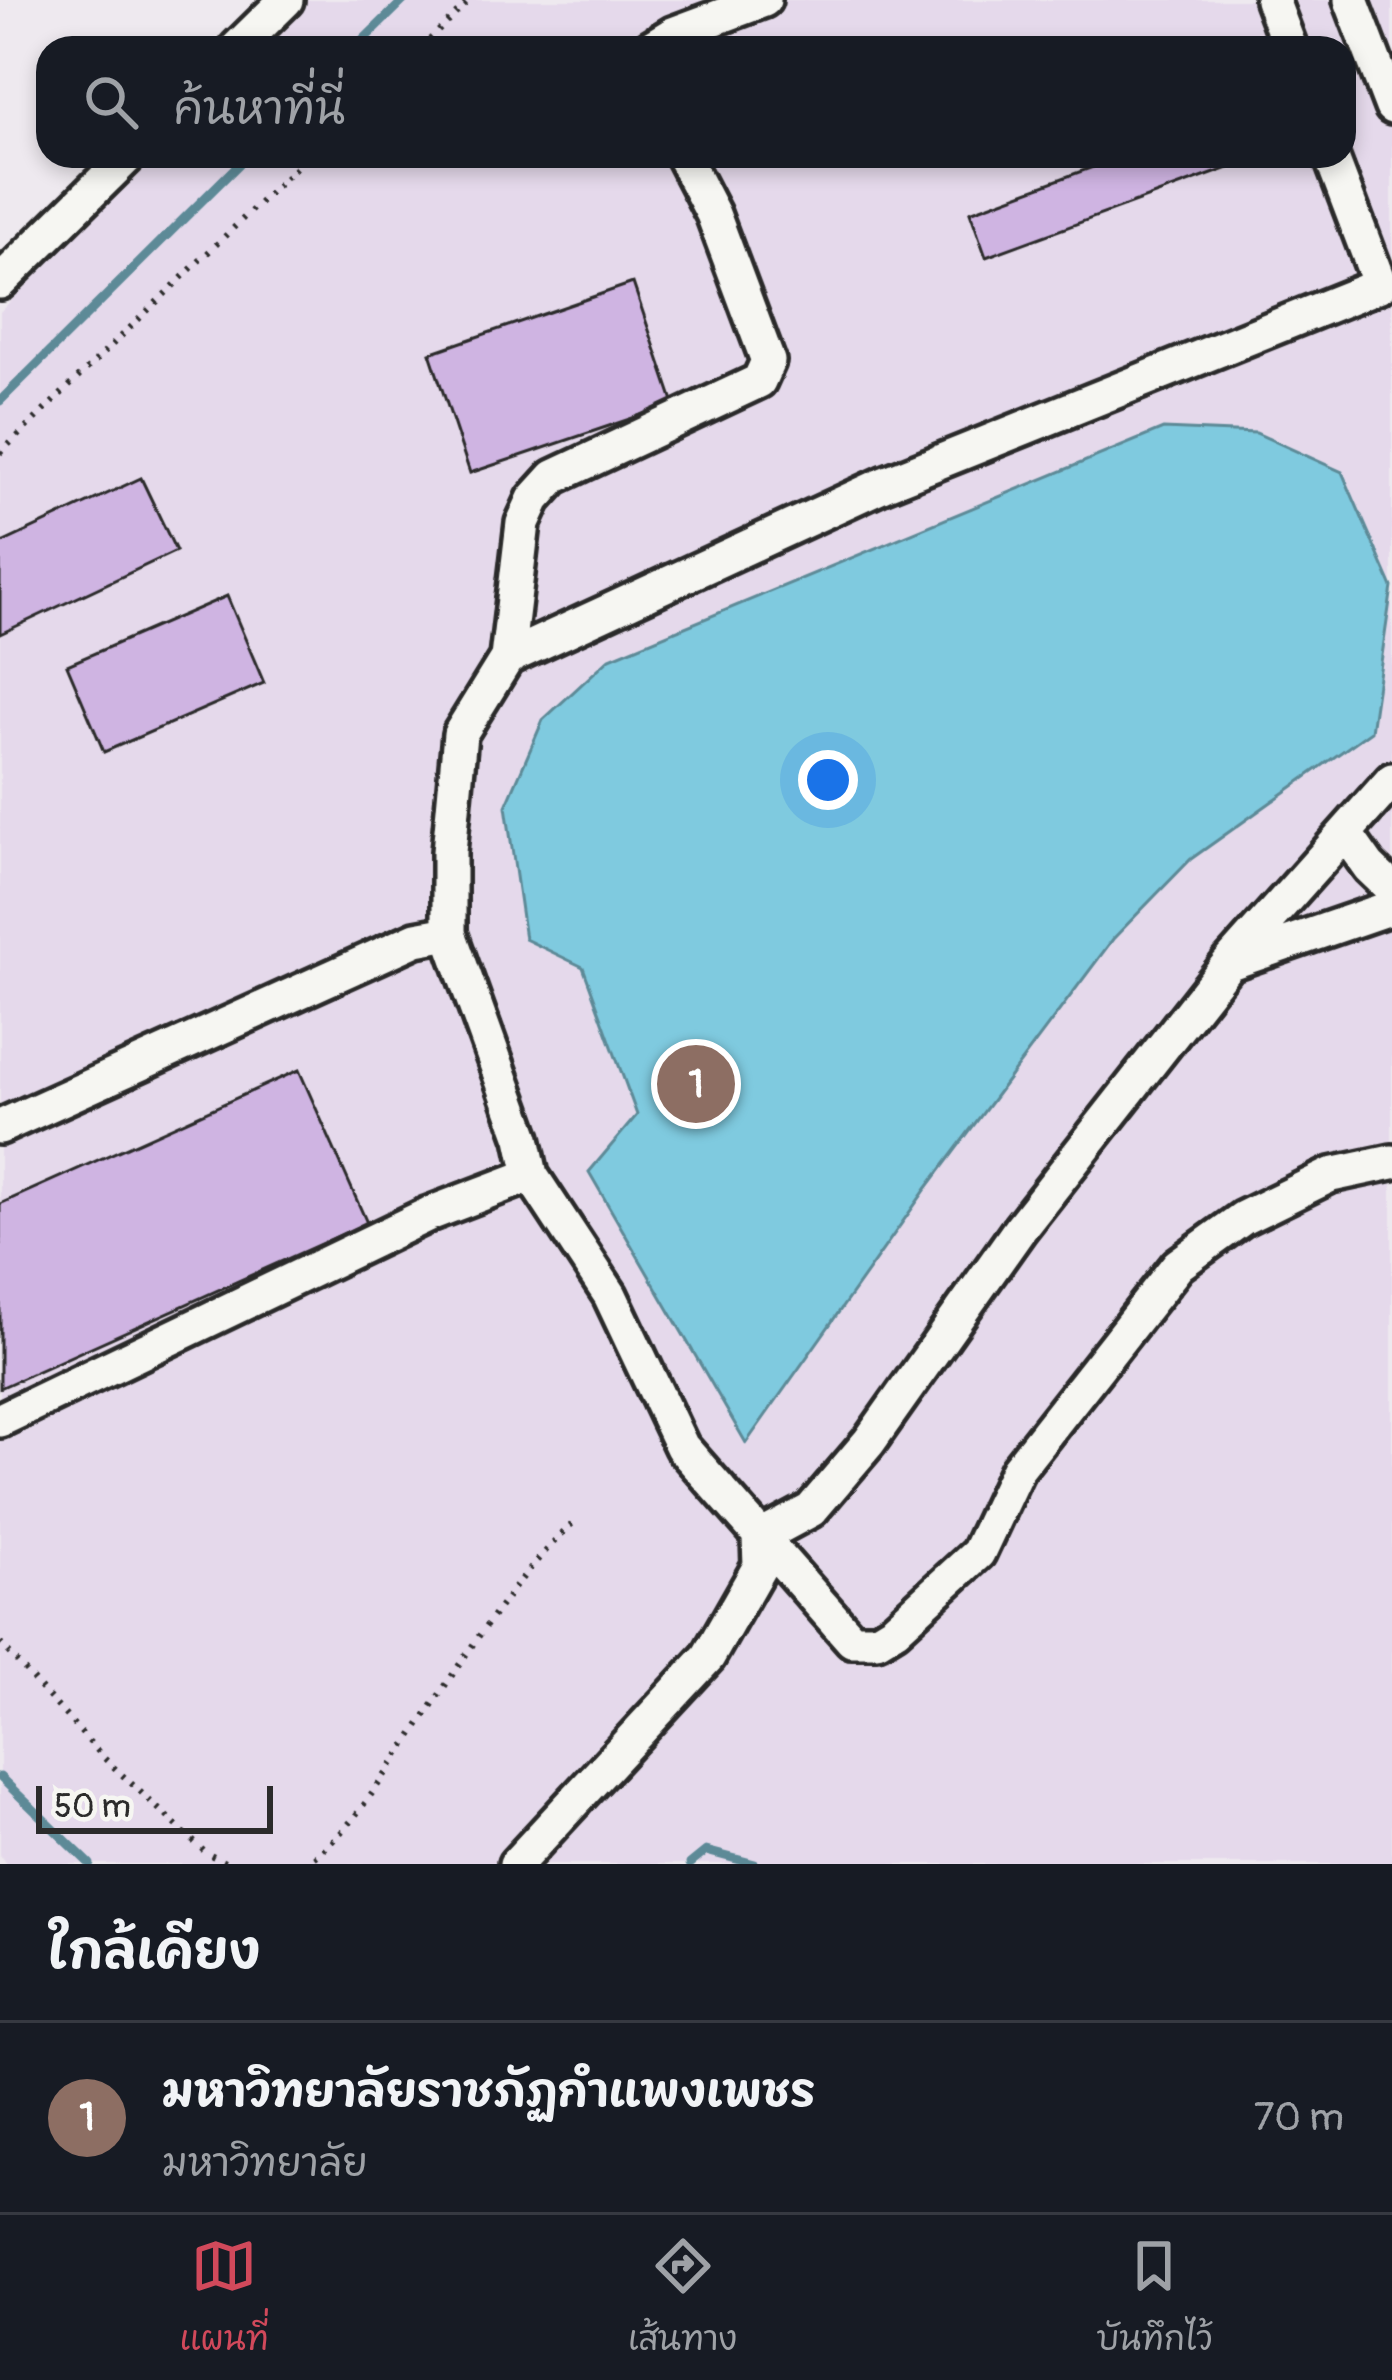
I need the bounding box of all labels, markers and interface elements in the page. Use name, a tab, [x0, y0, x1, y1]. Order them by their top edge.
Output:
search box	[36, 36, 1356, 168]
icon: search	[78, 69, 144, 135]
text: ค้นหาที่นี่	[174, 82, 345, 138]
your location	[798, 750, 858, 810]
pin: 1	[657, 1039, 735, 1129]
scale bar	[36, 1780, 273, 1833]
text: 50 m	[54, 1786, 131, 1827]
text: ใกล้เคียง	[48, 1920, 260, 1984]
text: มหาวิทยาลัยราชภัฏกำแพงเพชร	[162, 2064, 815, 2120]
text: 1	[79, 2093, 95, 2142]
text: 70 m	[1254, 2093, 1344, 2142]
text: มหาวิทยาลัย	[162, 2139, 368, 2188]
tab: แผนที่	[180, 2233, 269, 2363]
tab: เส้นทาง	[628, 2233, 737, 2363]
tab: บันทึกไว้	[1096, 2233, 1212, 2363]

